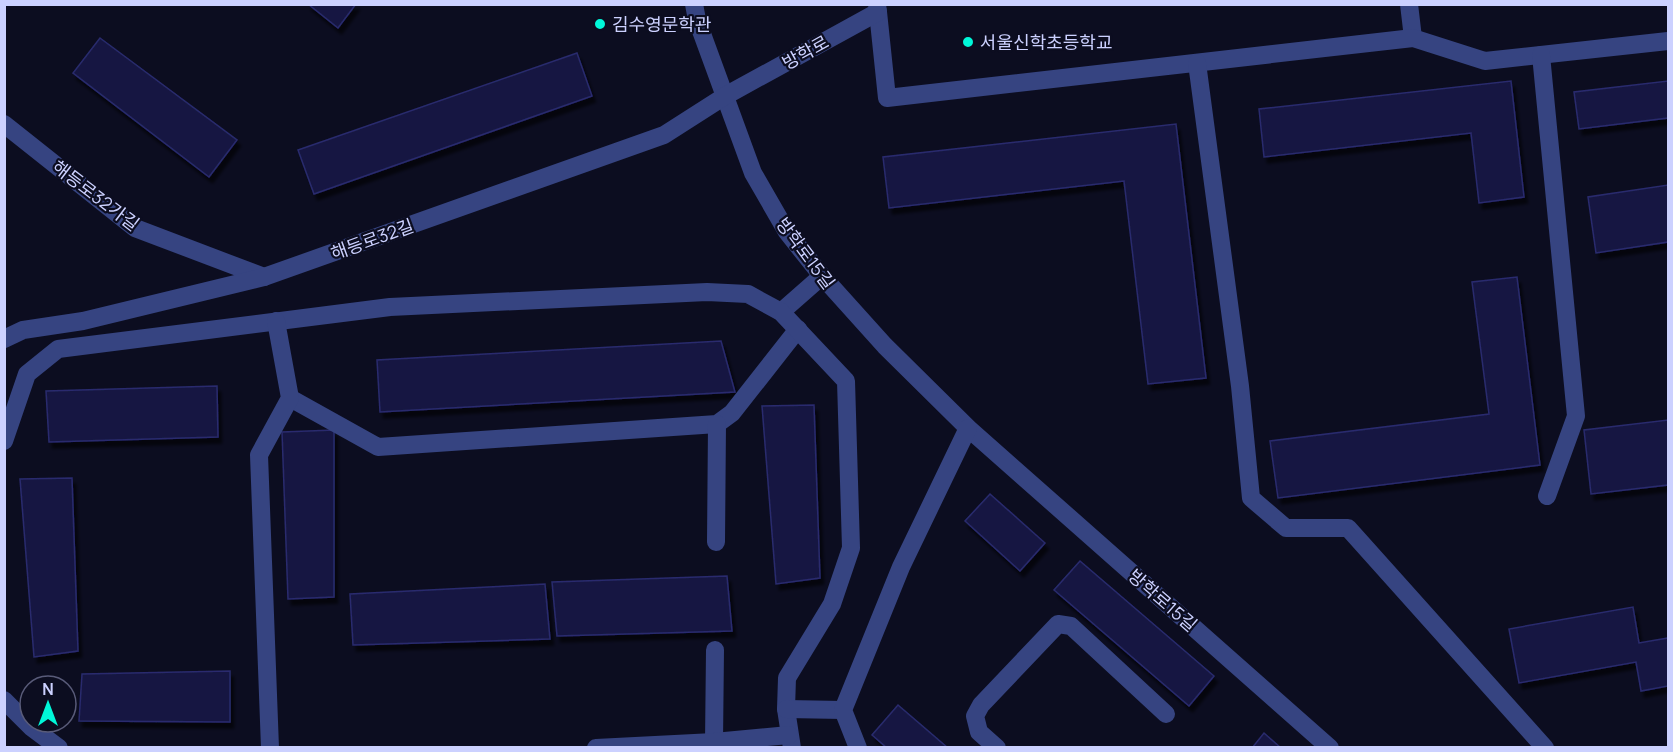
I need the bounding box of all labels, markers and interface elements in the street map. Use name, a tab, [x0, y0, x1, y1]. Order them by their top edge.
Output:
place label: 김수영문학관	[612, 12, 712, 36]
marker: 김수영문학관	[593, 17, 607, 31]
street label: 방학로	[777, 29, 833, 75]
place label: 서울신학초등학교	[980, 30, 1112, 54]
marker: 서울신학초등학교	[961, 35, 975, 49]
street label: 해등로32가길	[48, 154, 144, 236]
street label: 방학로15길	[771, 212, 841, 294]
street label: 해등로32길	[327, 213, 417, 265]
street label: 방학로15길	[1124, 564, 1202, 636]
north arrow	[18, 674, 78, 734]
text: N	[42, 678, 54, 700]

